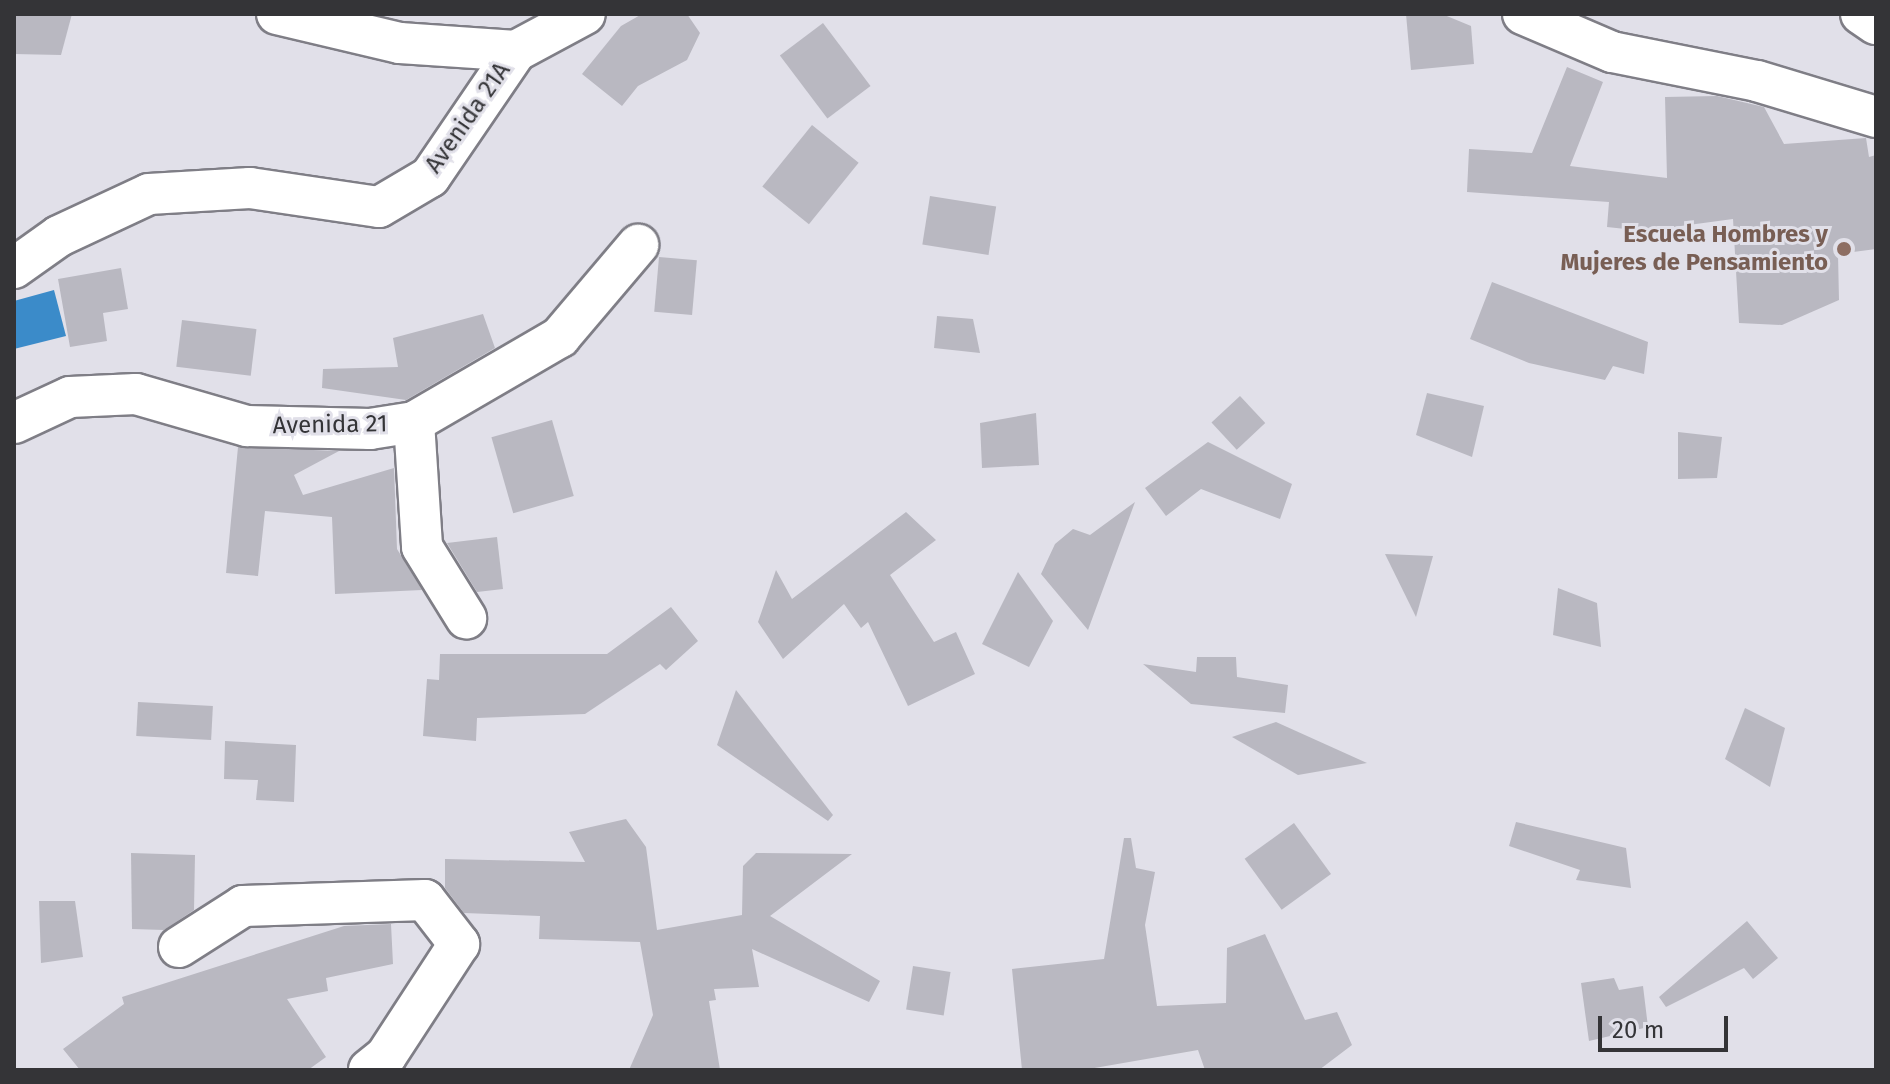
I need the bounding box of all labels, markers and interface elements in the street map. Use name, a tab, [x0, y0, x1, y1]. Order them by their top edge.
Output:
street label: Avenida 21A	[419, 57, 517, 179]
place label: Escuela Hombres y Mujeres de Pensamiento	[1560, 221, 1828, 277]
marker: Escuela Hombres y Mujeres de Pensamiento	[1835, 240, 1853, 258]
street label: Avenida 21	[272, 410, 388, 440]
scale bar	[1602, 1000, 1732, 1050]
text: 20 m	[1612, 1016, 1664, 1044]

